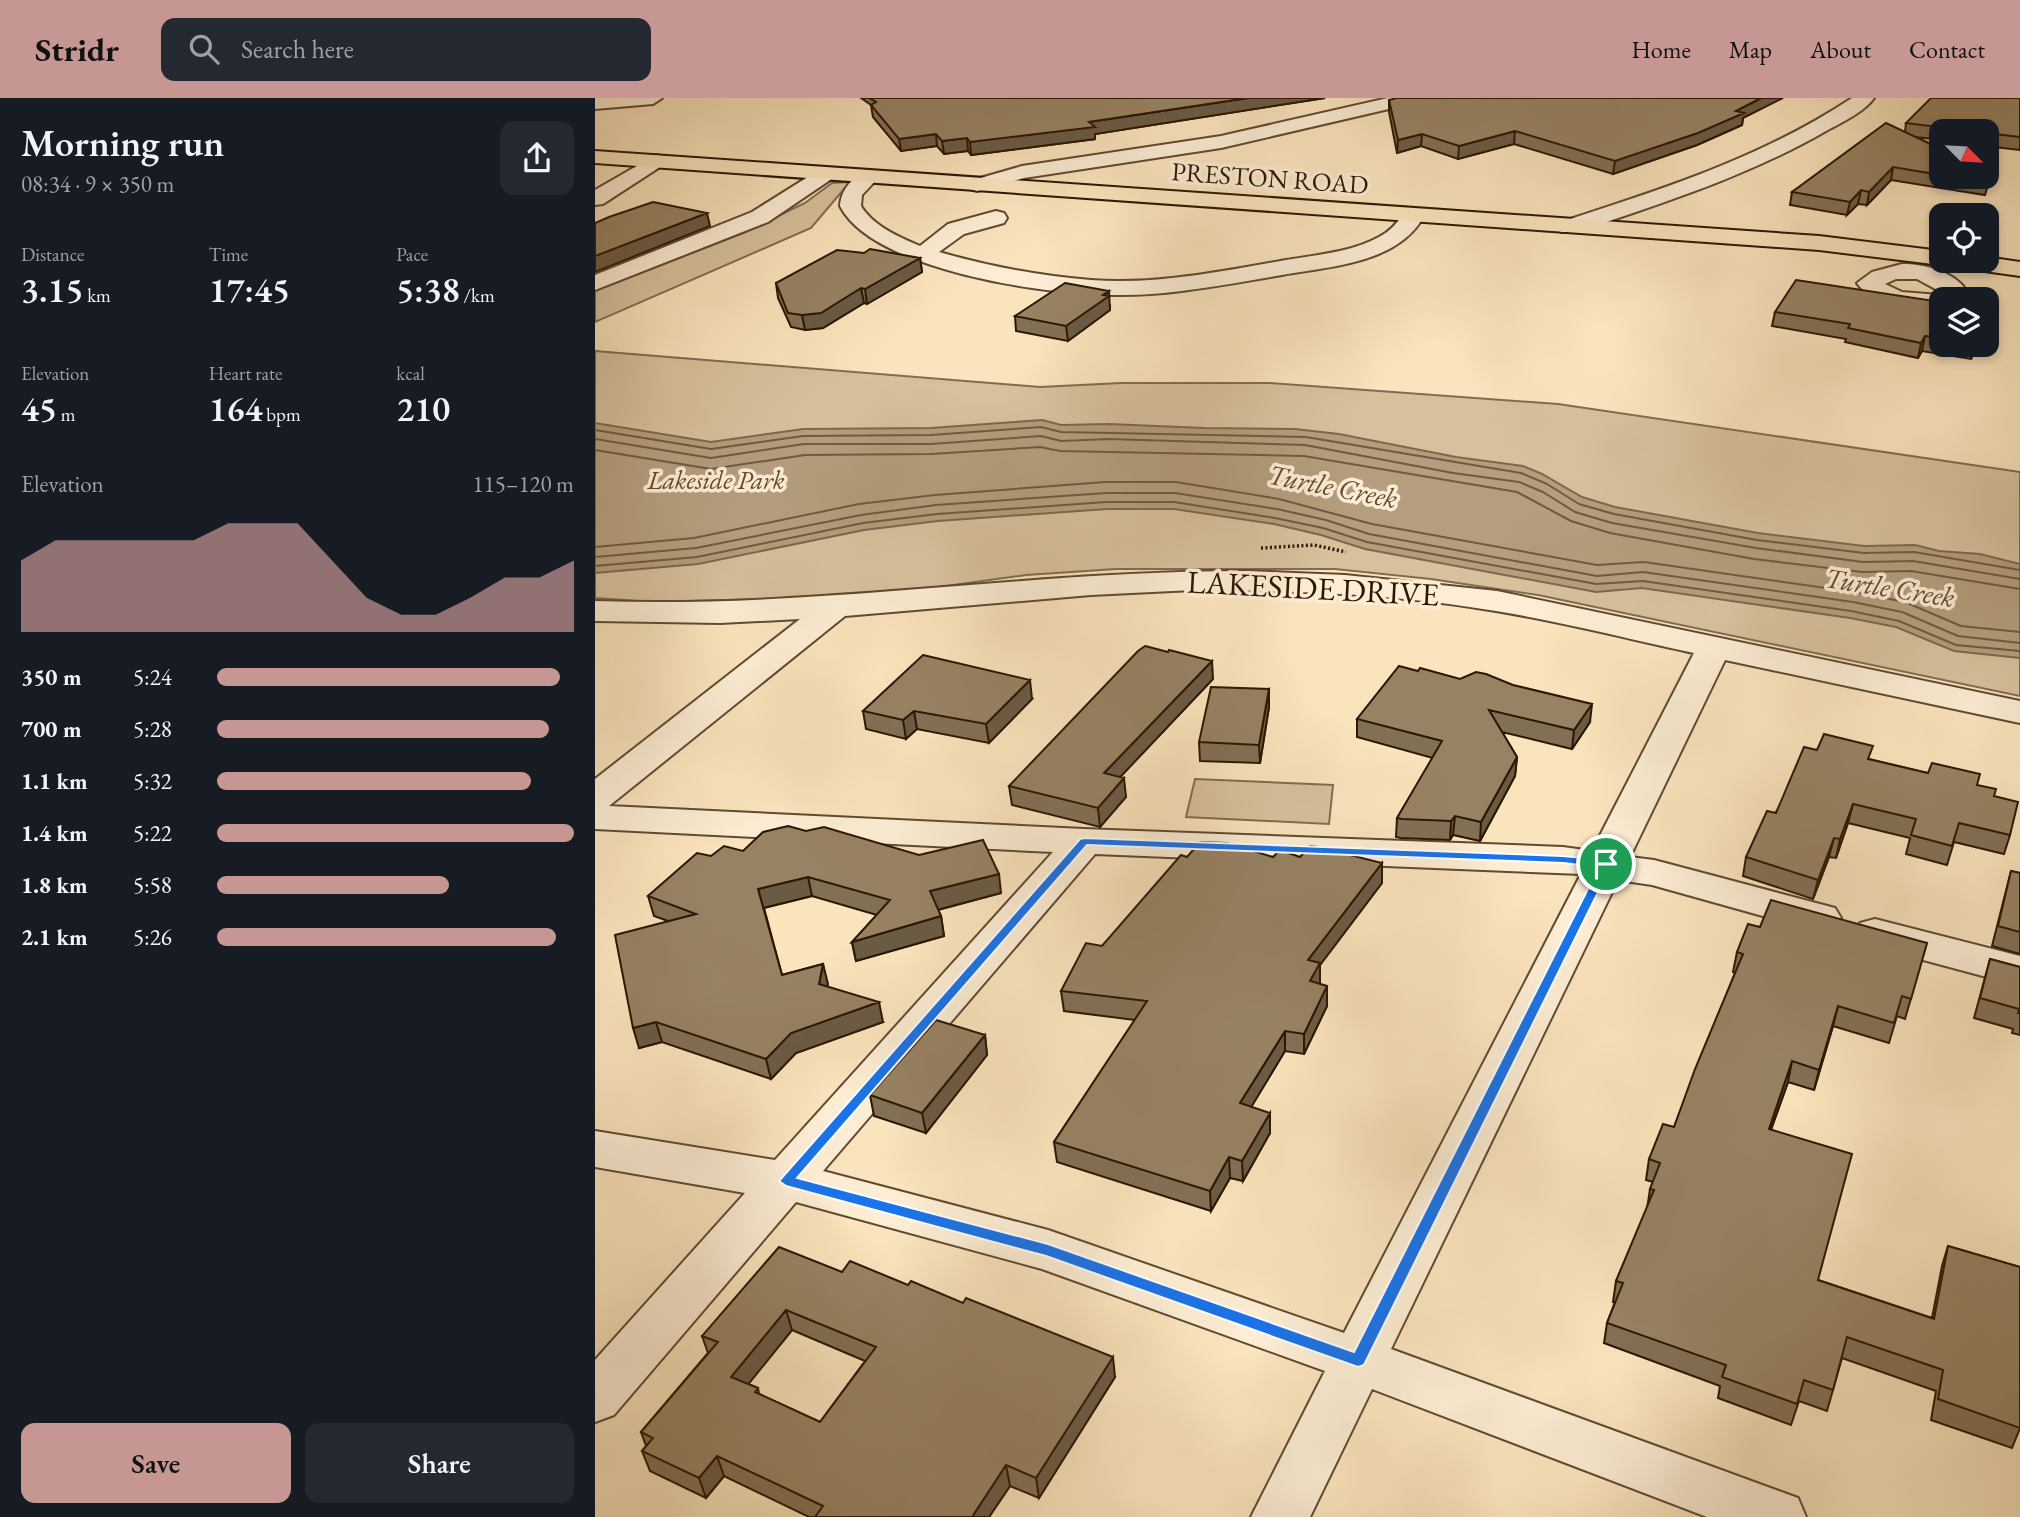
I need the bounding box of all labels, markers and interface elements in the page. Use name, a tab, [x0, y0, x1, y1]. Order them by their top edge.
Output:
search box	[161, 18, 651, 81]
text: Stridr	[35, 28, 119, 71]
icon: search	[185, 30, 223, 68]
text: Search here	[241, 32, 354, 66]
text: Home	[1631, 34, 1691, 65]
text: Map	[1729, 34, 1772, 65]
text: About	[1810, 34, 1871, 65]
text: Contact	[1909, 34, 1985, 65]
text: Morning run	[21, 118, 224, 167]
north arrow	[1929, 119, 1999, 189]
map controls	[1929, 119, 1999, 357]
button: share	[500, 121, 574, 195]
street label: PRESTON ROAD	[1170, 154, 1370, 202]
text: 08:34 · 9 × 350 m	[21, 169, 174, 199]
button: locate	[1929, 203, 1999, 273]
text: Distance	[21, 242, 84, 267]
text: Time	[209, 242, 248, 267]
text: Pace	[396, 242, 428, 267]
text: 3.15	[21, 267, 83, 312]
text: 17:45	[209, 267, 290, 312]
text: 5:38	[396, 267, 460, 312]
text: km	[83, 283, 111, 308]
text: /km	[460, 283, 495, 308]
button: layers	[1929, 287, 1999, 357]
text: Elevation	[21, 361, 89, 386]
text: Heart rate	[209, 361, 282, 386]
text: kcal	[396, 361, 425, 386]
text: 45	[21, 386, 57, 431]
text: 164	[209, 386, 263, 431]
text: 210	[396, 386, 450, 431]
text: m	[57, 402, 76, 427]
text: bpm	[263, 402, 301, 427]
water label: Turtle Creek	[1265, 456, 1401, 516]
park label: Lakeside Park	[646, 463, 785, 497]
text: Elevation	[21, 469, 104, 499]
text: 115–120 m	[473, 469, 574, 499]
water label: Turtle Creek	[1823, 559, 1958, 615]
street label: LAKESIDE DRIVE	[1186, 560, 1440, 616]
text: 350 m	[21, 662, 82, 692]
text: 5:24	[133, 662, 172, 692]
text: 700 m	[21, 714, 82, 744]
text: 5:28	[133, 714, 172, 744]
text: 1.1 km	[21, 766, 88, 796]
text: 5:32	[133, 766, 172, 796]
text: 1.4 km	[21, 818, 88, 848]
text: 5:22	[133, 818, 172, 848]
pin	[1576, 834, 1636, 894]
icon: arrive	[1587, 845, 1625, 883]
text: 1.8 km	[21, 870, 88, 900]
text: 5:58	[133, 870, 172, 900]
text: 2.1 km	[21, 922, 88, 952]
text: 5:26	[133, 922, 172, 952]
button: Save	[21, 1423, 291, 1503]
button: Share	[305, 1423, 574, 1503]

